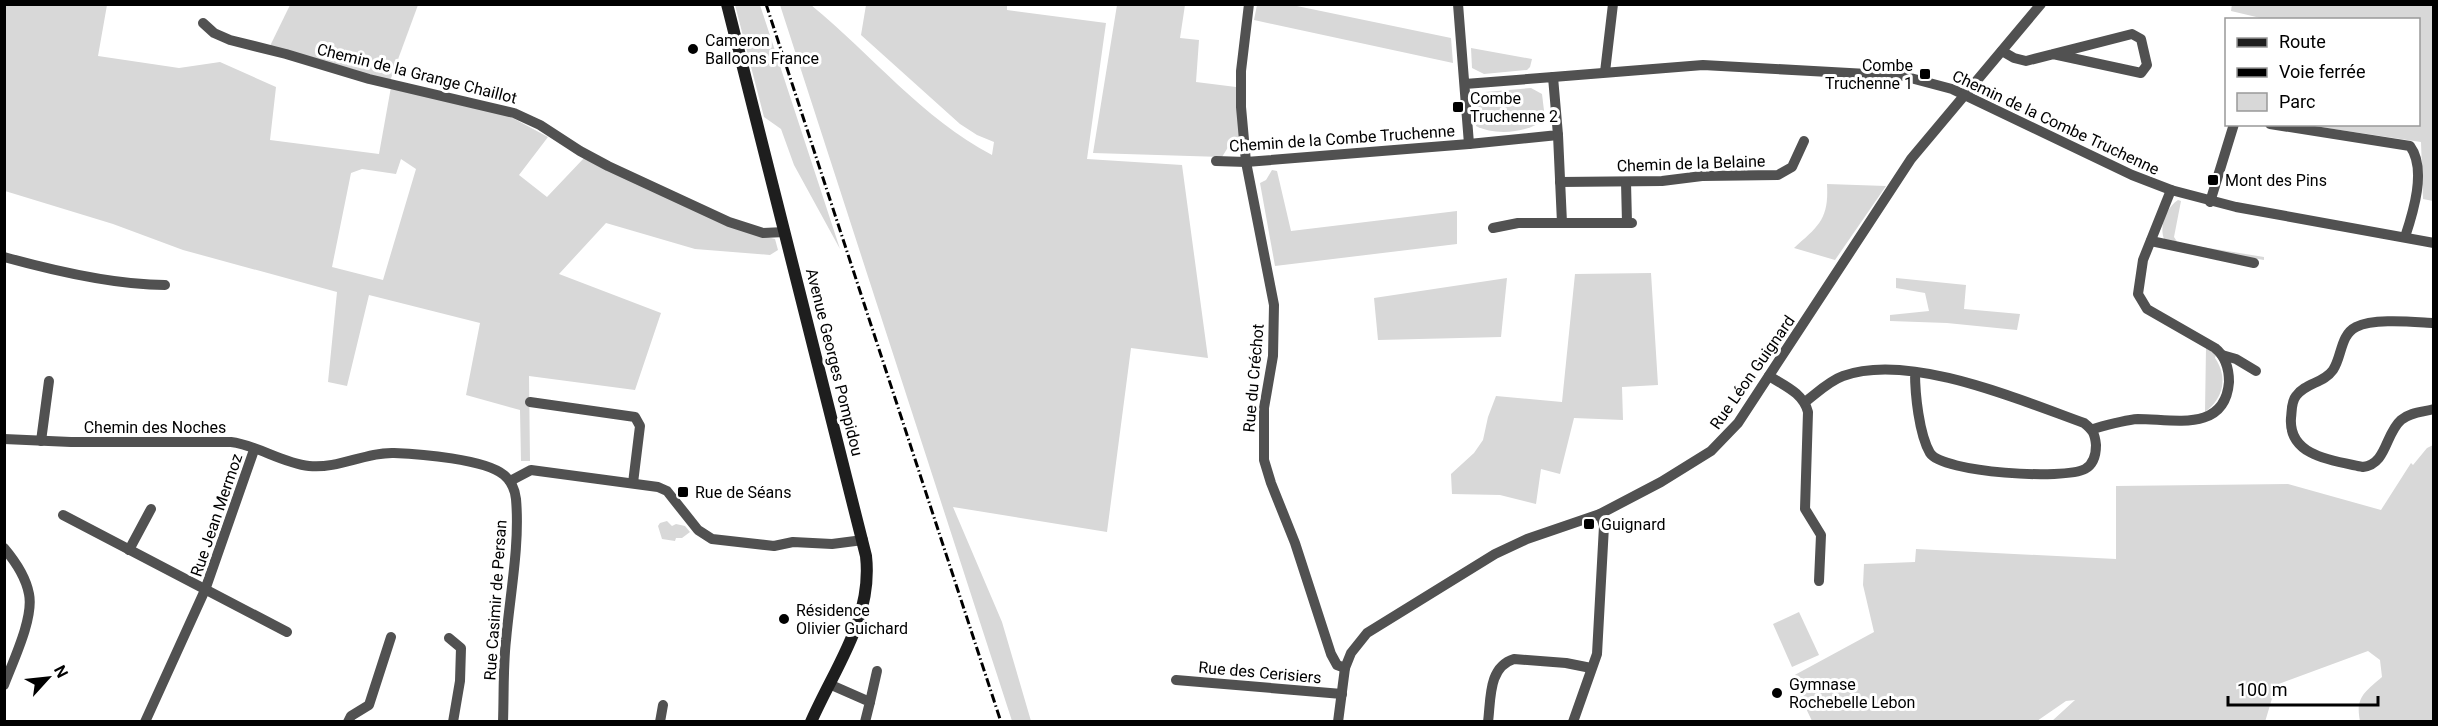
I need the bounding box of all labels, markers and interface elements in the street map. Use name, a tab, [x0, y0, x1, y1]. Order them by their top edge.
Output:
legend	[2225, 18, 2420, 126]
place label: Cameron Balloons France	[705, 31, 819, 68]
text: Route	[2279, 31, 2326, 52]
street label: Chemin de la Grange Chaillot	[315, 39, 519, 108]
marker: Cameron Balloons France	[686, 42, 700, 56]
place label: Combe Truchenne 1	[1825, 56, 1913, 93]
text: Voie ferrée	[2279, 61, 2365, 82]
street label: Chemin de la Combe Truchenne	[1949, 66, 2162, 179]
marker: Combe Truchenne 1	[1918, 67, 1932, 81]
place label: Combe Truchenne 2	[1470, 89, 1558, 126]
text: Parc	[2279, 91, 2315, 112]
marker: Combe Truchenne 2	[1451, 100, 1465, 114]
street label: Chemin de la Combe Truchenne	[1229, 121, 1456, 156]
street label: Chemin de la Belaine	[1616, 151, 1766, 176]
place label: Mont des Pins	[2225, 171, 2327, 190]
marker: Mont des Pins	[2206, 173, 2220, 187]
street label: Avenue Georges Pompidou	[802, 266, 867, 458]
street label: Rue Léon Guignard	[1706, 312, 1799, 433]
street label: Rue du Créchot	[1239, 323, 1268, 433]
street label: Chemin des Noches	[84, 418, 226, 437]
street label: Rue Jean Mermoz	[187, 451, 246, 579]
place label: Rue de Séans	[695, 483, 791, 502]
marker: Rue de Séans	[676, 485, 690, 499]
place label: Guignard	[1601, 515, 1665, 534]
marker: Guignard	[1582, 517, 1596, 531]
street label: Rue Casimir de Persan	[480, 519, 511, 681]
place label: Résidence Olivier Guichard	[796, 601, 908, 638]
marker: Résidence Olivier Guichard	[777, 612, 791, 626]
north arrow	[18, 648, 78, 708]
street label: Rue des Cerisiers	[1198, 658, 1322, 687]
text: N	[50, 662, 72, 681]
scale bar	[2228, 669, 2378, 707]
place label: Gymnase Rochebelle Lebon	[1789, 675, 1915, 712]
text: 100 m	[2237, 679, 2288, 700]
marker: Gymnase Rochebelle Lebon	[1770, 686, 1784, 700]

